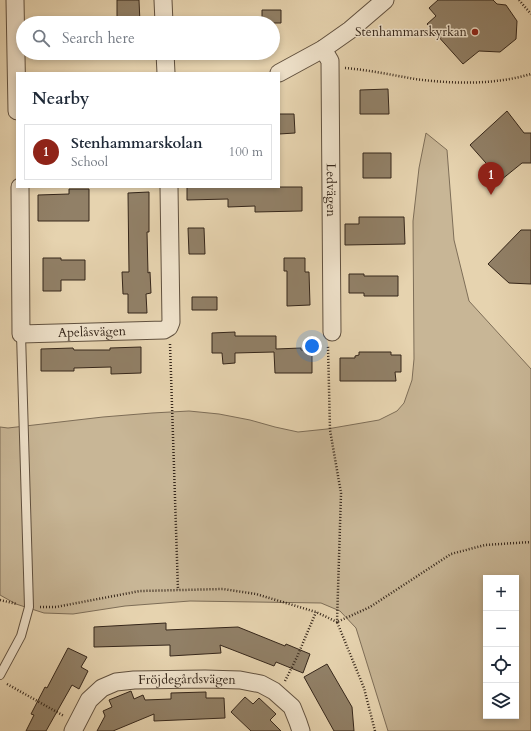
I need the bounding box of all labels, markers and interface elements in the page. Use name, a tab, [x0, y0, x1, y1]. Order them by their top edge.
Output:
search box	[16, 16, 280, 60]
place label: Stenhammarskyrkan	[355, 23, 468, 41]
icon: search	[30, 27, 52, 49]
marker: Stenhammarskyrkan	[470, 27, 480, 37]
text: Search here	[62, 28, 135, 48]
text: Nearby	[32, 87, 89, 110]
text: Stenhammarskolan	[71, 133, 203, 153]
text: 1	[43, 143, 49, 161]
text: 100 m	[229, 143, 263, 161]
text: School	[71, 153, 108, 171]
pin: 1	[478, 162, 504, 195]
street label: Ledvägen	[322, 163, 340, 218]
street label: Apelåsvägen	[58, 322, 127, 342]
your location	[302, 336, 322, 356]
map controls	[483, 575, 519, 719]
button: +	[483, 575, 519, 611]
button: −	[483, 611, 519, 647]
button: locate	[483, 647, 519, 683]
street label: Fröjdegårdsvägen	[138, 670, 237, 689]
button: layers	[483, 683, 519, 719]

